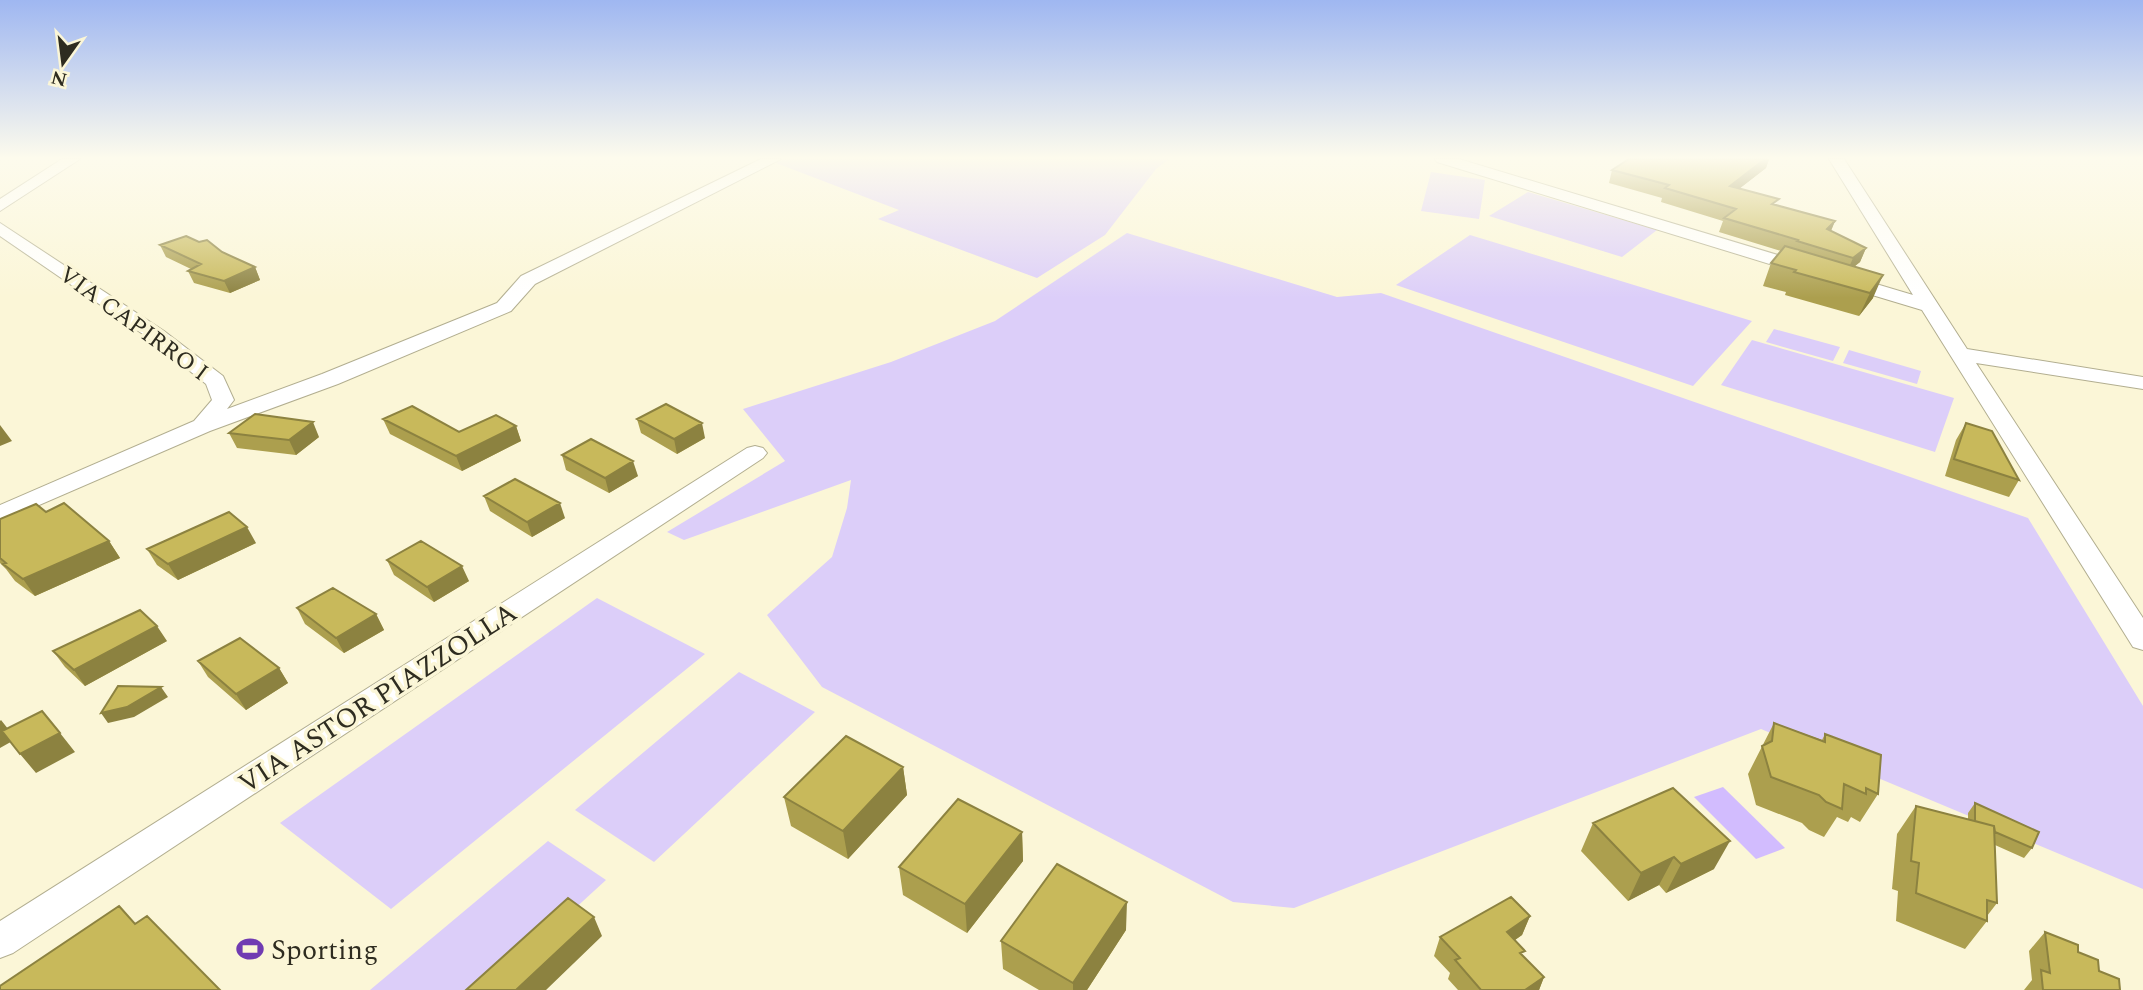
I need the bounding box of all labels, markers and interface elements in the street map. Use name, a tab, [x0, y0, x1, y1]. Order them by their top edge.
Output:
north arrow	[28, 28, 98, 98]
text: N	[48, 62, 70, 94]
street label: VIA CAPIRRO I	[51, 257, 216, 390]
street label: VIA ASTOR PIAZZOLLA	[230, 592, 526, 805]
place label: Sporting	[271, 929, 378, 972]
sports icon: Sporting	[235, 934, 265, 964]

